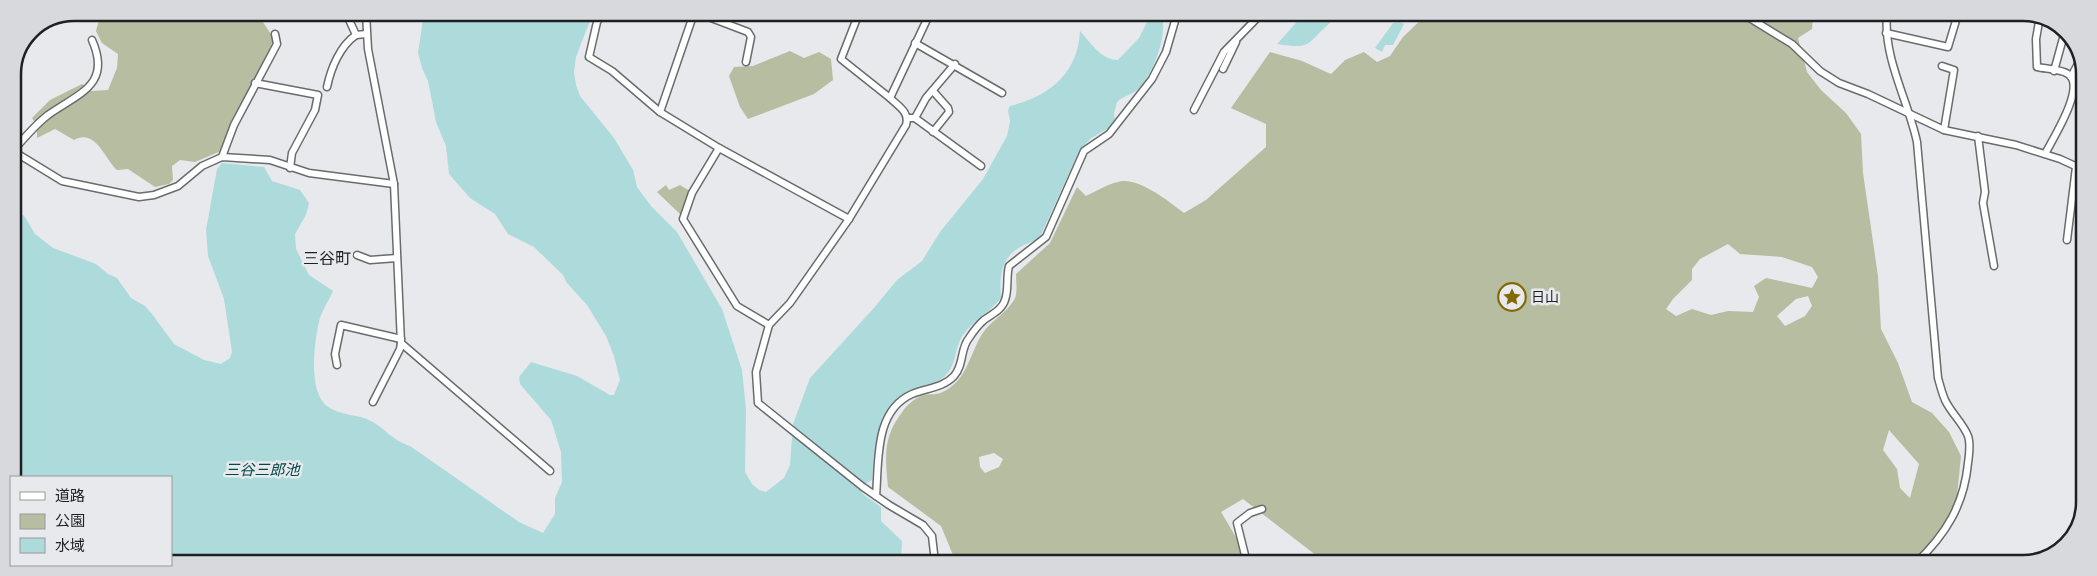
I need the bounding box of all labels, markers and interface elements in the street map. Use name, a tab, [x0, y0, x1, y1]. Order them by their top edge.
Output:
district label: 三谷町	[303, 249, 351, 268]
place icon: 日山	[1497, 282, 1527, 312]
place label: 日山	[1531, 289, 1559, 306]
water label: 三谷三郎池	[224, 461, 301, 479]
legend	[10, 476, 172, 566]
text: 道路	[55, 487, 85, 505]
text: 公園	[55, 512, 85, 530]
text: 水域	[55, 537, 85, 555]

